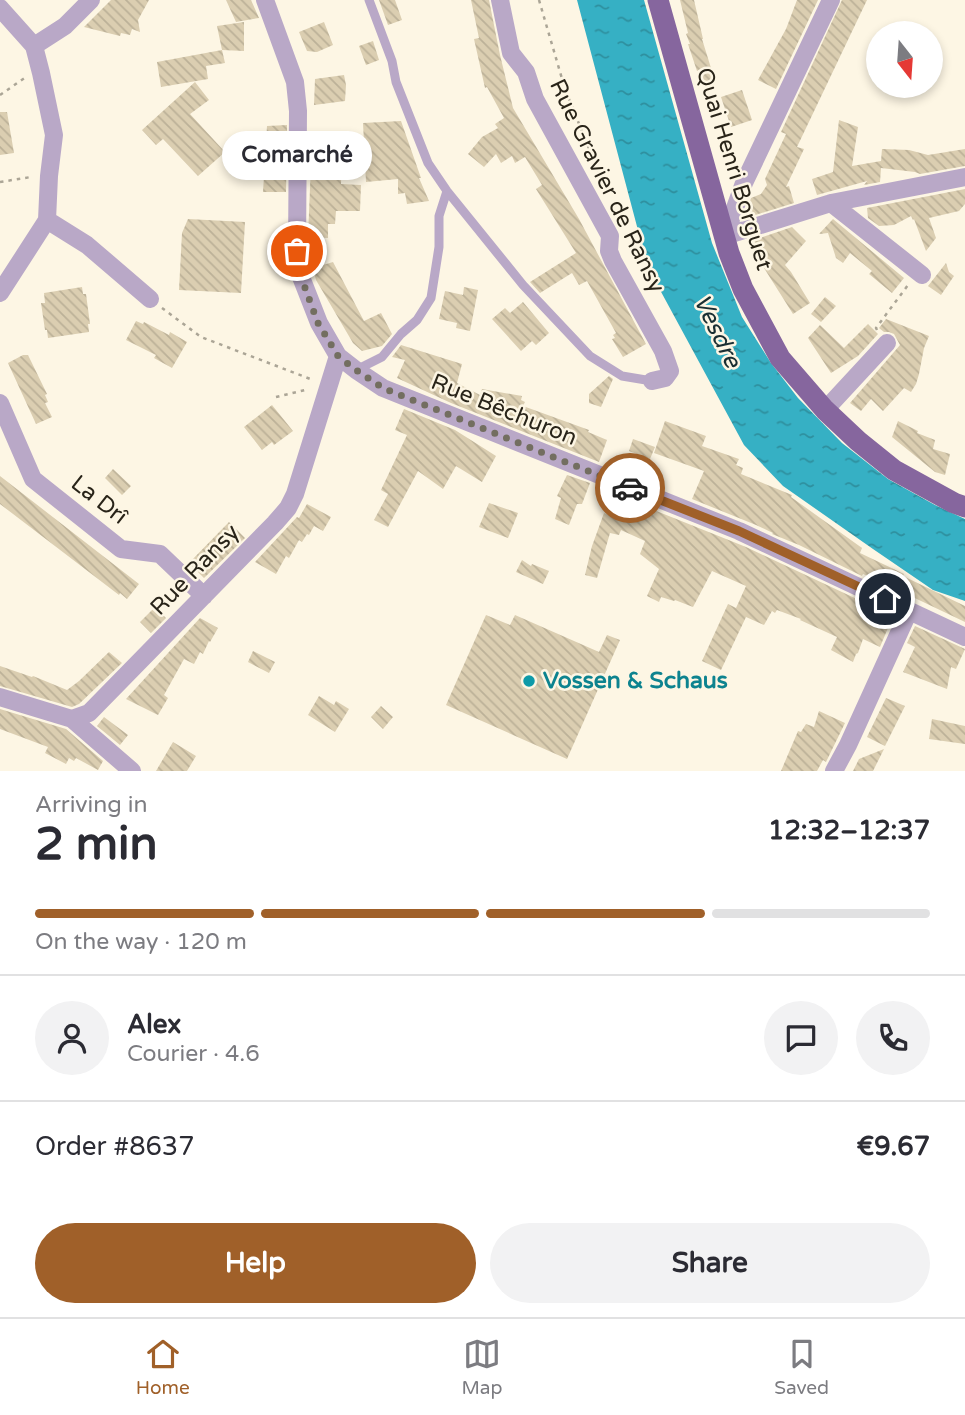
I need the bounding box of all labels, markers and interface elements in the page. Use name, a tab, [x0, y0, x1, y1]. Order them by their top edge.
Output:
north arrow	[866, 21, 943, 98]
map controls	[866, 21, 943, 98]
street label: Quai Henri Borguet	[690, 64, 778, 274]
street label: Rue Gravier de Ransy	[543, 75, 671, 297]
callout: Comarché	[222, 132, 372, 181]
text: Comarché	[241, 141, 353, 169]
pin	[267, 221, 327, 281]
icon: bag	[278, 232, 316, 270]
water label: Vesdre	[687, 290, 748, 374]
street label: Rue Bêchuron	[427, 368, 581, 452]
courier	[595, 453, 665, 523]
street label: La Drî	[65, 469, 133, 531]
icon: car	[611, 469, 649, 507]
street label: Rue Ransy	[145, 519, 245, 621]
pin	[855, 569, 915, 629]
icon: home	[866, 580, 904, 618]
place label: Vossen & Schaus	[543, 667, 728, 695]
marker: Vossen & Schaus	[521, 673, 537, 689]
text: Arriving in	[35, 791, 148, 819]
text: 12:32–12:37	[768, 815, 930, 846]
text: 2 min	[35, 817, 158, 872]
text: On the way · 120 m	[35, 928, 247, 956]
button: person	[35, 1001, 109, 1075]
button: chat	[764, 1001, 838, 1075]
button: phone	[856, 1001, 930, 1075]
text: Alex	[127, 1009, 181, 1040]
text: Courier · 4.6	[127, 1040, 260, 1068]
text: Order #8637	[35, 1131, 195, 1162]
text: €9.67	[857, 1131, 930, 1162]
button: Help	[35, 1223, 476, 1303]
button: Share	[490, 1223, 930, 1303]
tab: Home	[136, 1335, 190, 1399]
tab: Map	[461, 1335, 502, 1399]
tab: Saved	[774, 1335, 829, 1399]

